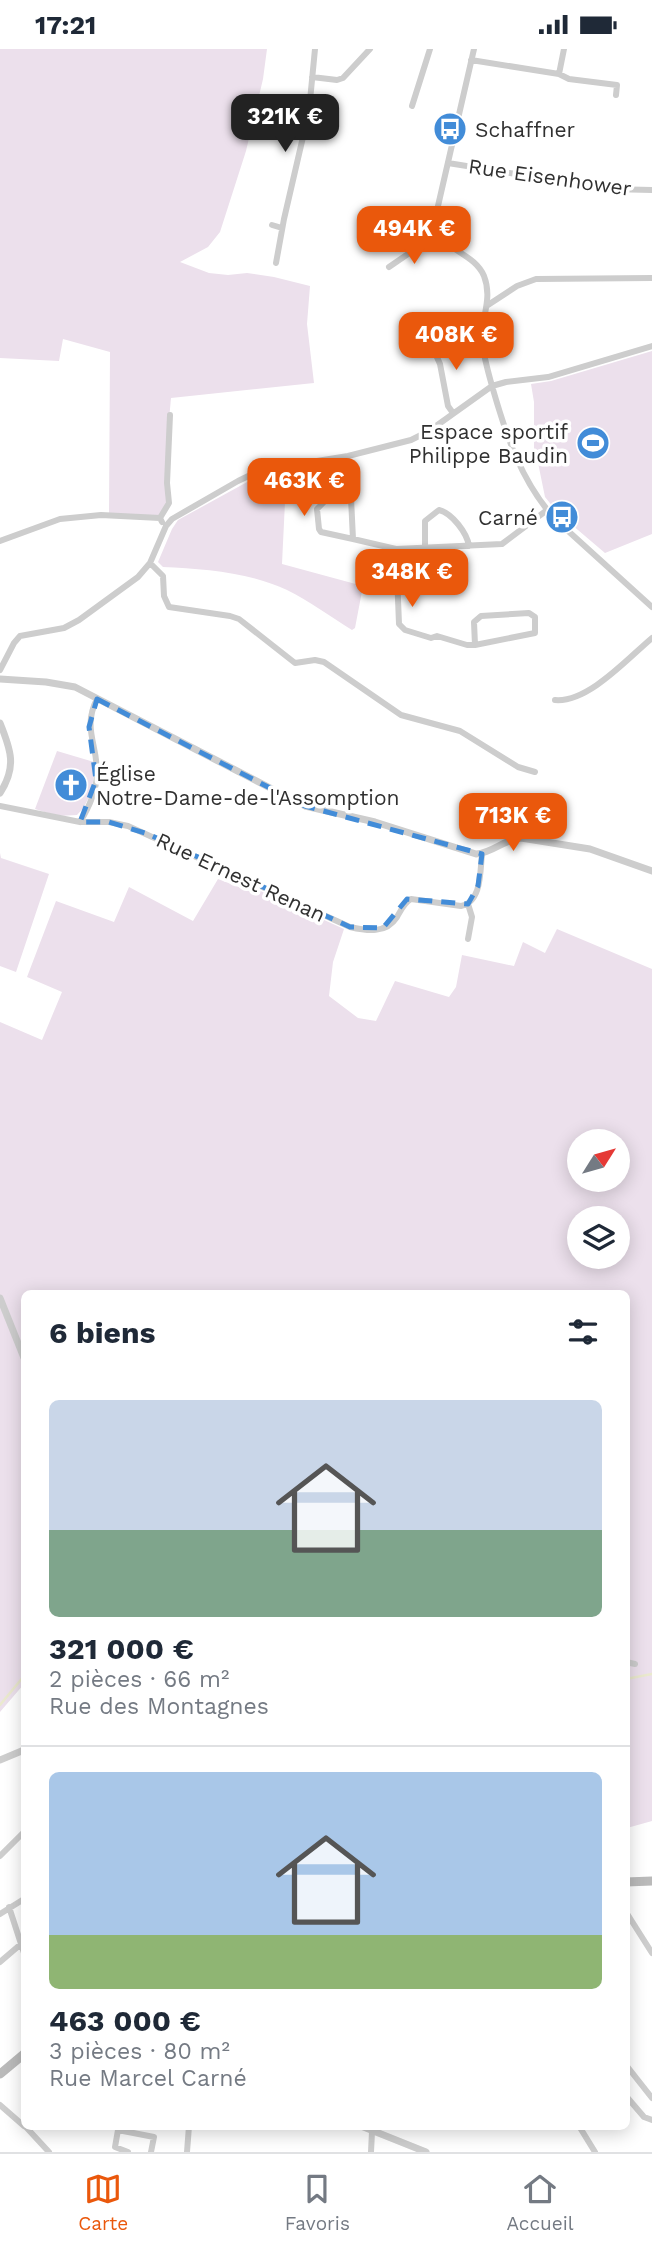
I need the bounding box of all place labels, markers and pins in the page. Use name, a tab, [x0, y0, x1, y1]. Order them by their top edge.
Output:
pin: 321K €	[228, 95, 342, 154]
bus stop icon: Schaffner	[431, 110, 469, 148]
place label: Schaffner	[475, 117, 576, 142]
pin: 494K €	[357, 207, 471, 266]
pin: 408K €	[399, 313, 513, 372]
place label: Espace sportif Philippe Baudin	[409, 419, 568, 468]
sports icon: Espace sportif Philippe Baudin	[574, 424, 612, 462]
pin: 463K €	[247, 459, 361, 518]
bus stop icon: Carné	[543, 498, 581, 536]
place label: Carné	[478, 505, 538, 530]
pin: 348K €	[355, 549, 469, 609]
place label: Église Notre-Dame-de-l'Assomption	[96, 761, 400, 810]
church icon: Église Notre-Dame-de-l'Assomption	[52, 766, 90, 804]
pin: 713K €	[456, 793, 570, 853]

